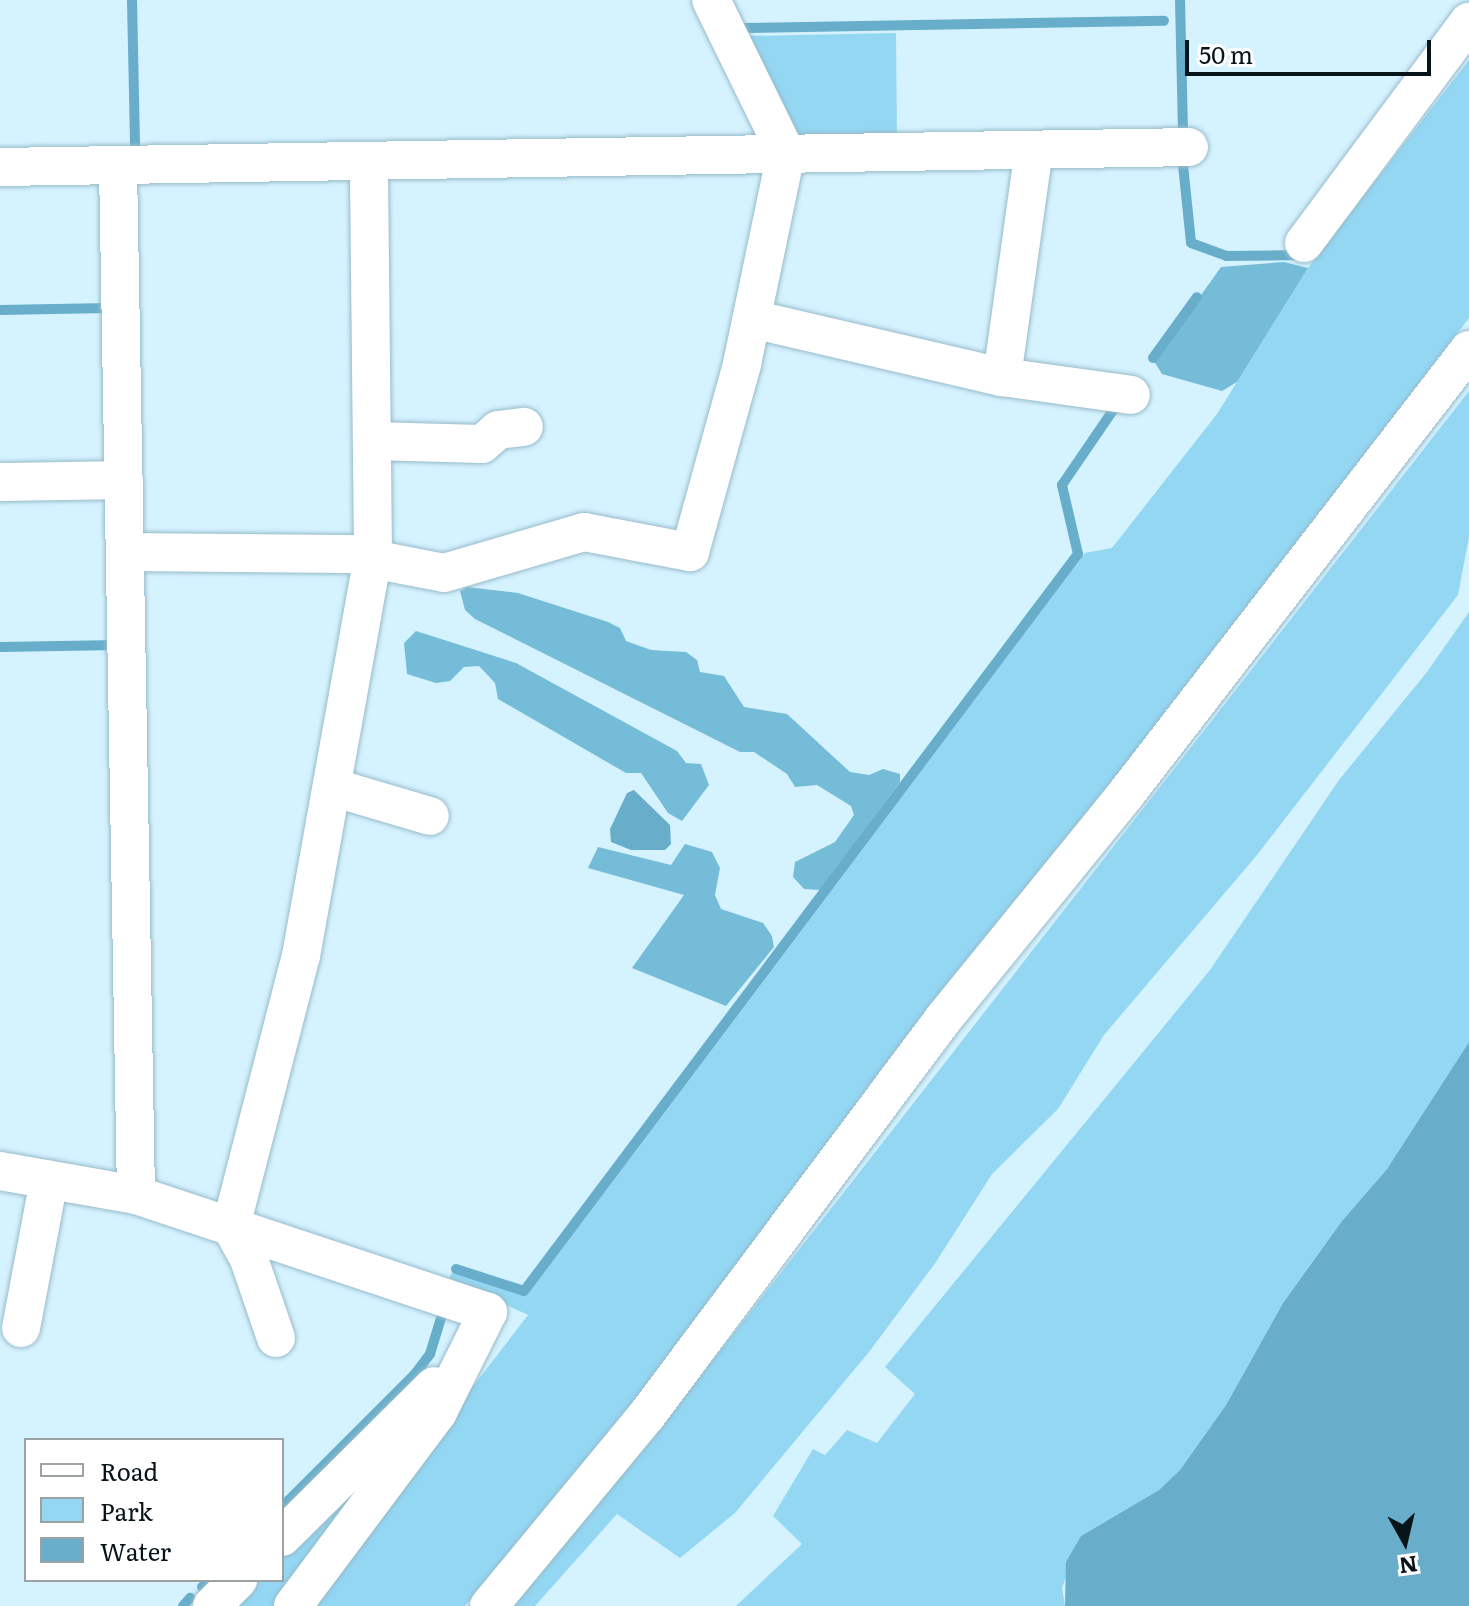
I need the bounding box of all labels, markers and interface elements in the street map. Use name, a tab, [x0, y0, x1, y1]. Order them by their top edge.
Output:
scale bar	[1189, 24, 1435, 74]
text: 50 m	[1199, 36, 1253, 71]
legend	[24, 1438, 284, 1582]
text: Road	[100, 1453, 158, 1488]
text: Park	[100, 1493, 153, 1528]
north arrow	[1365, 1502, 1445, 1582]
text: Water	[100, 1533, 171, 1568]
text: N	[1397, 1549, 1420, 1584]

